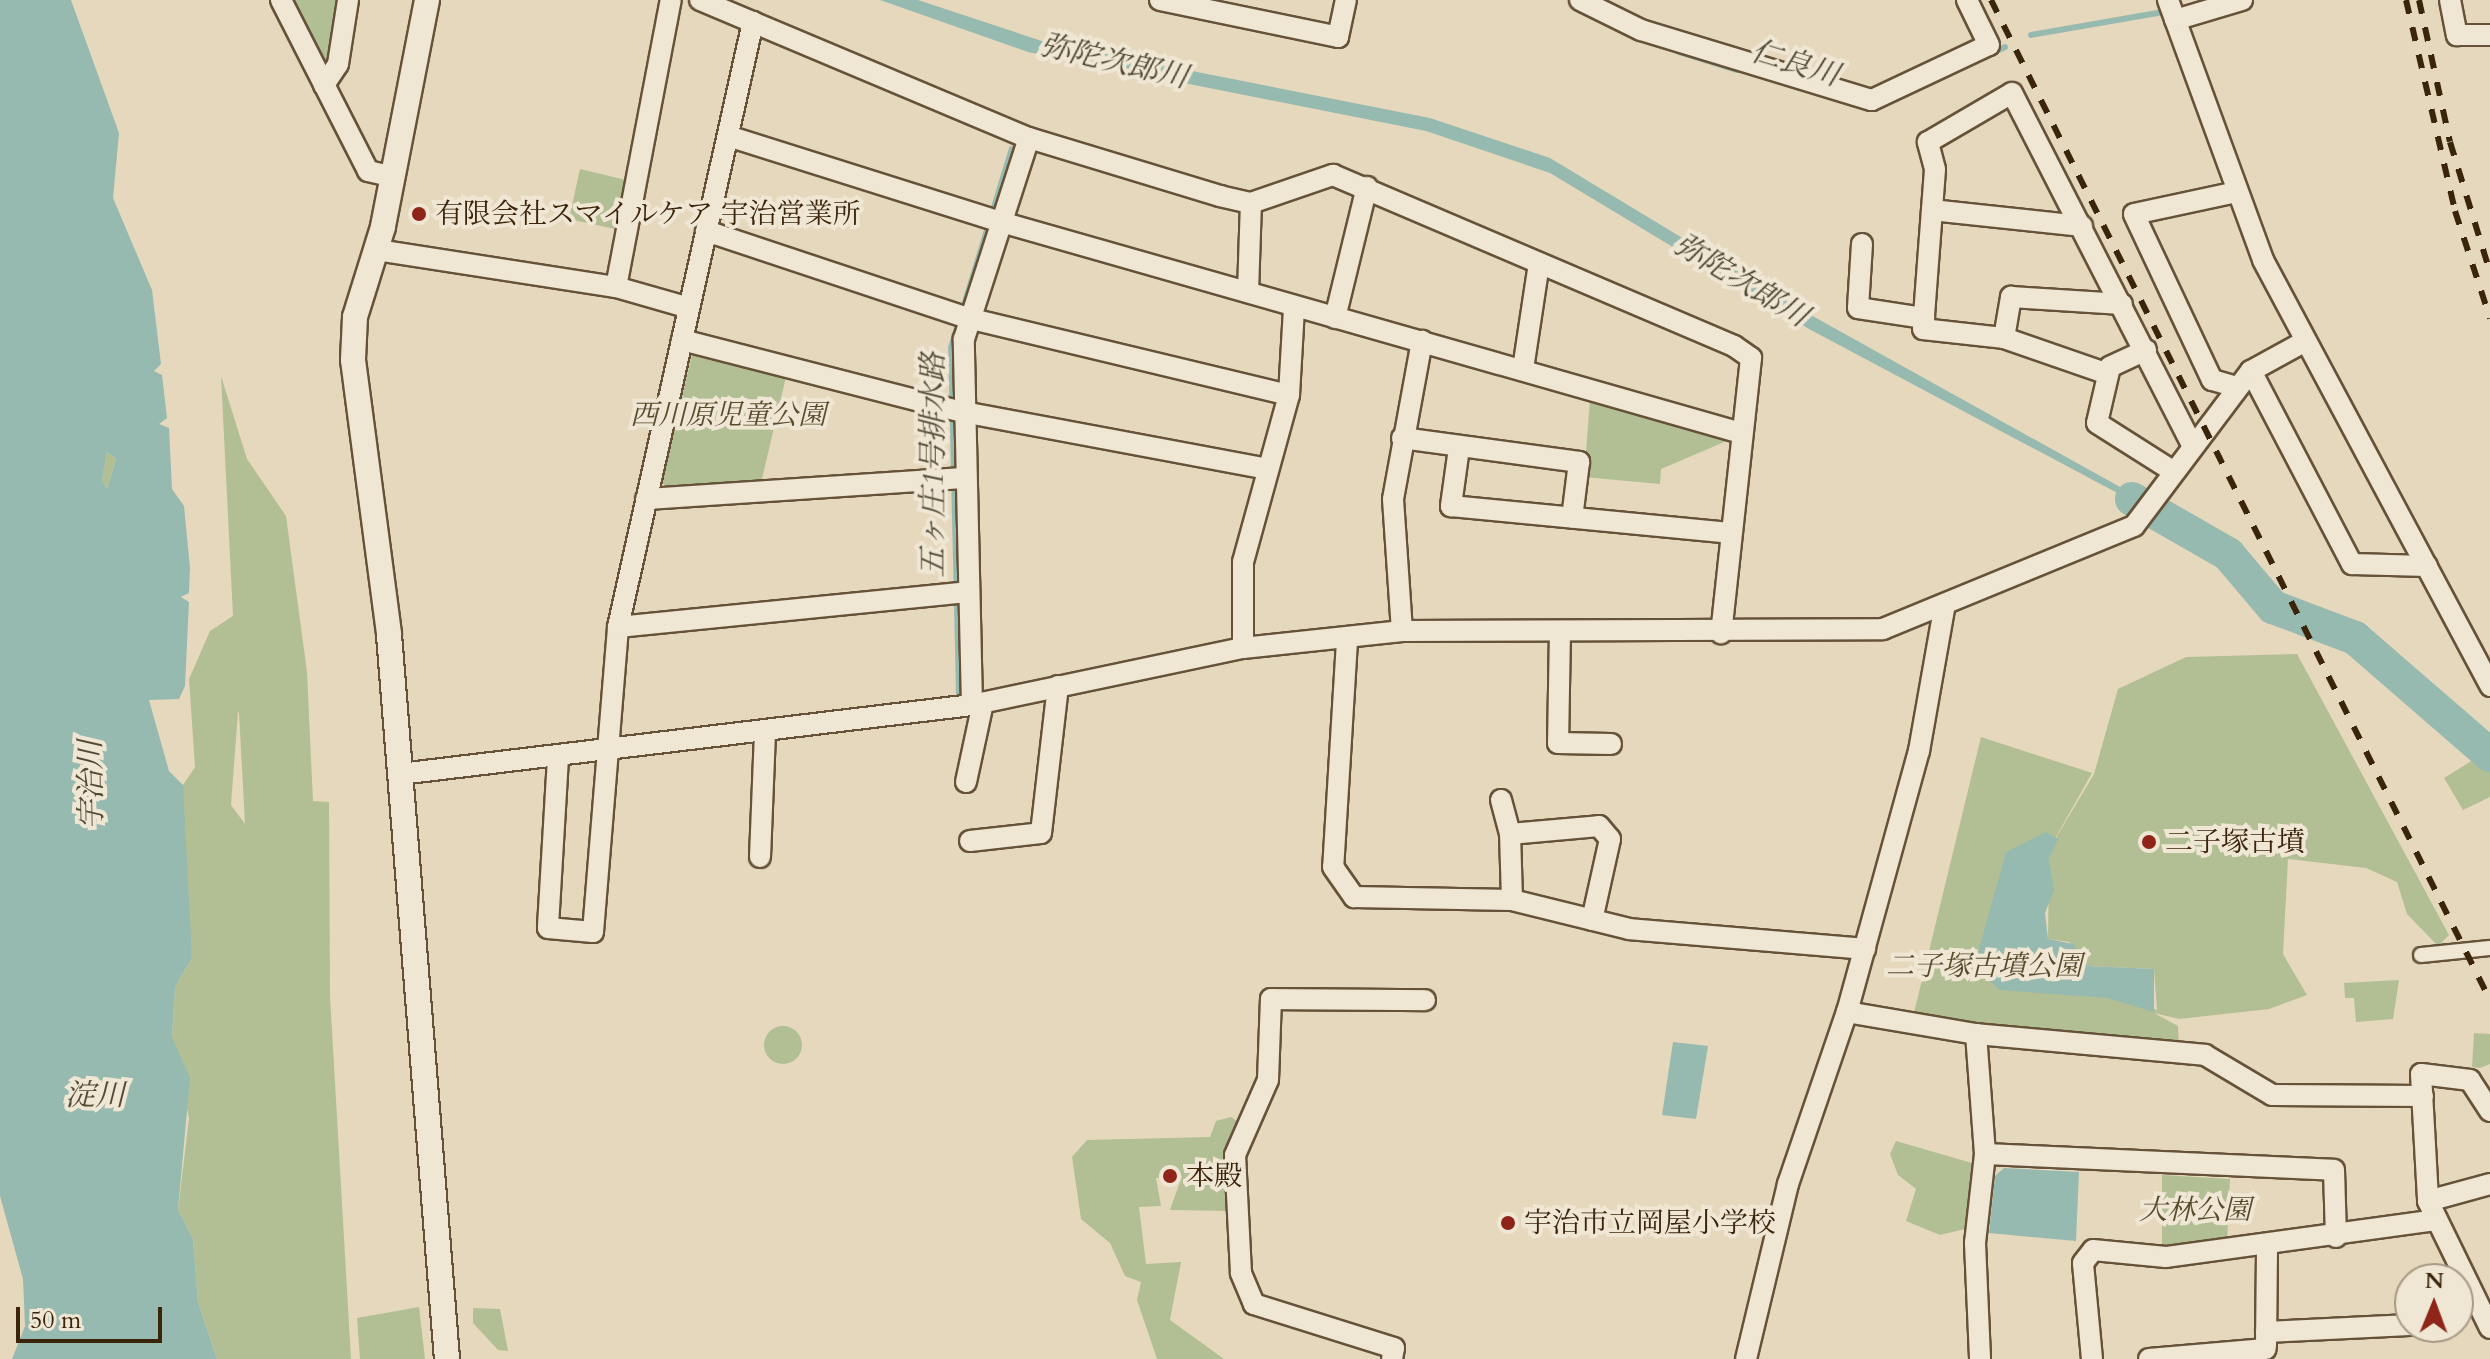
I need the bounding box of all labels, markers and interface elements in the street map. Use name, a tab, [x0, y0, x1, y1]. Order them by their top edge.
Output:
water label: 弥陀次郎川	[1037, 28, 1191, 96]
water label: 仁良川	[1747, 34, 1843, 94]
place label: 有限会社スマイルケア 宇治営業所	[435, 197, 863, 231]
marker: 有限会社スマイルケア 宇治営業所	[410, 205, 428, 223]
water label: 弥陀次郎川	[1667, 227, 1815, 335]
water label: 五ヶ庄1号排水路	[916, 352, 952, 578]
park label: 西川原児童公園	[630, 398, 826, 432]
water label: 宇治川	[73, 740, 111, 830]
place label: 二子塚古墳	[2165, 825, 2305, 859]
marker: 二子塚古墳	[2140, 833, 2158, 851]
park label: 二子塚古墳公園	[1886, 949, 2082, 983]
water label: 淀川	[65, 1078, 125, 1114]
place label: 本殿	[1186, 1159, 1242, 1193]
marker: 本殿	[1161, 1167, 1179, 1185]
park label: 大林公園	[2139, 1193, 2251, 1227]
place label: 宇治市立岡屋小学校	[1524, 1206, 1776, 1240]
marker: 宇治市立岡屋小学校	[1499, 1214, 1517, 1232]
north arrow	[2394, 1263, 2474, 1343]
text: N	[2425, 1266, 2444, 1296]
scale bar	[20, 1291, 166, 1341]
text: 50 m	[30, 1304, 81, 1337]

